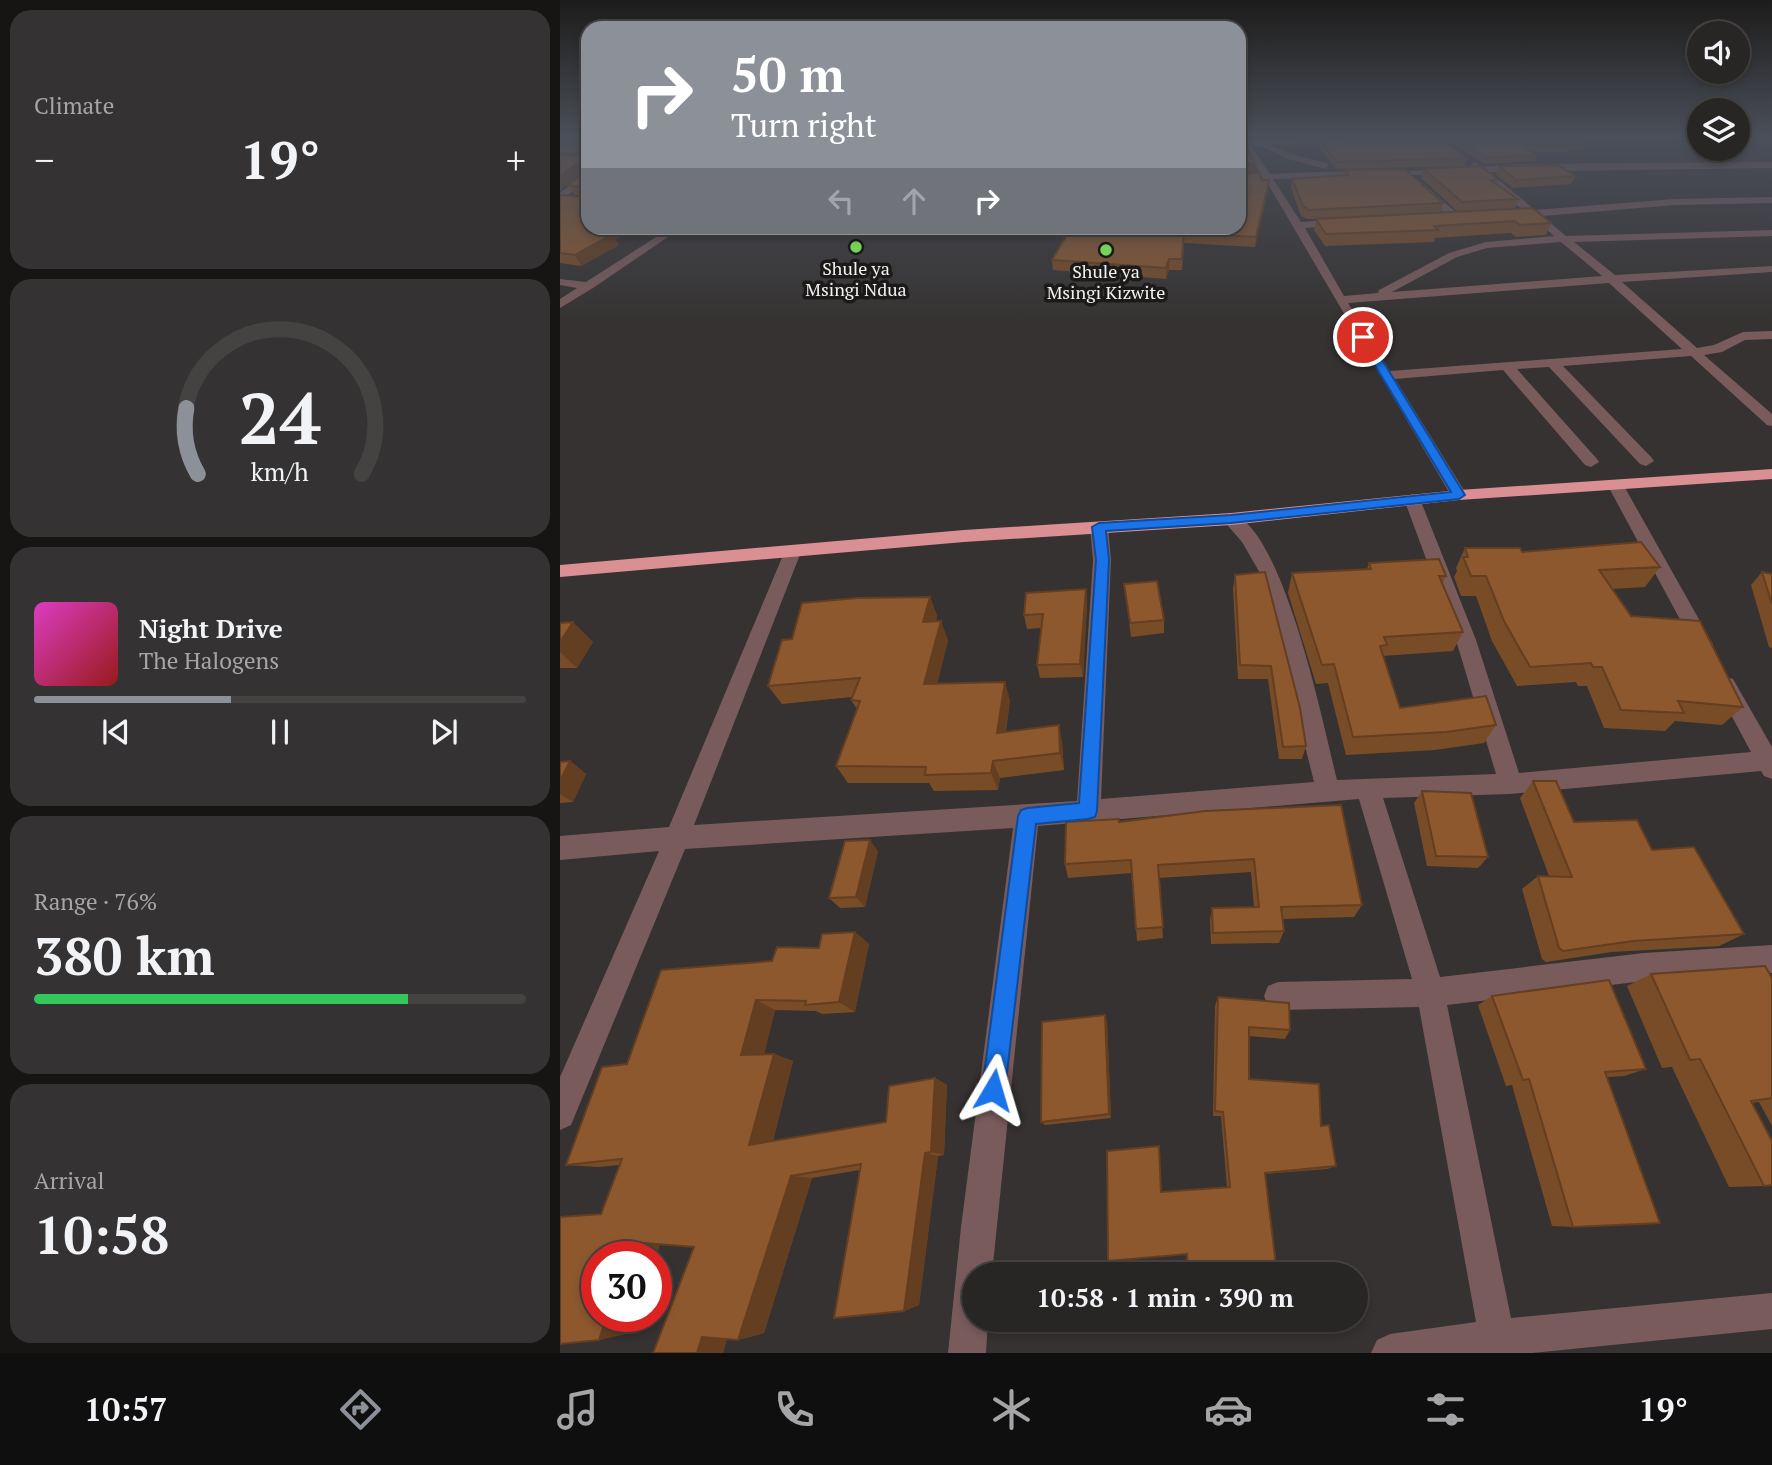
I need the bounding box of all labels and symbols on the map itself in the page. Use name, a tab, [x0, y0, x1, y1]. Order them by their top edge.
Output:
marker: Shule ya Msingi Ndua	[848, 239, 864, 255]
marker: Shule ya Msingi Kizwite	[1098, 242, 1114, 258]
place label: Shule ya Msingi Ndua	[805, 256, 907, 301]
place label: Shule ya Msingi Kizwite	[1047, 259, 1165, 304]
pin	[1333, 307, 1393, 367]
position arrow	[956, 1053, 1030, 1127]
speed limit sign: 30	[581, 1241, 672, 1332]

